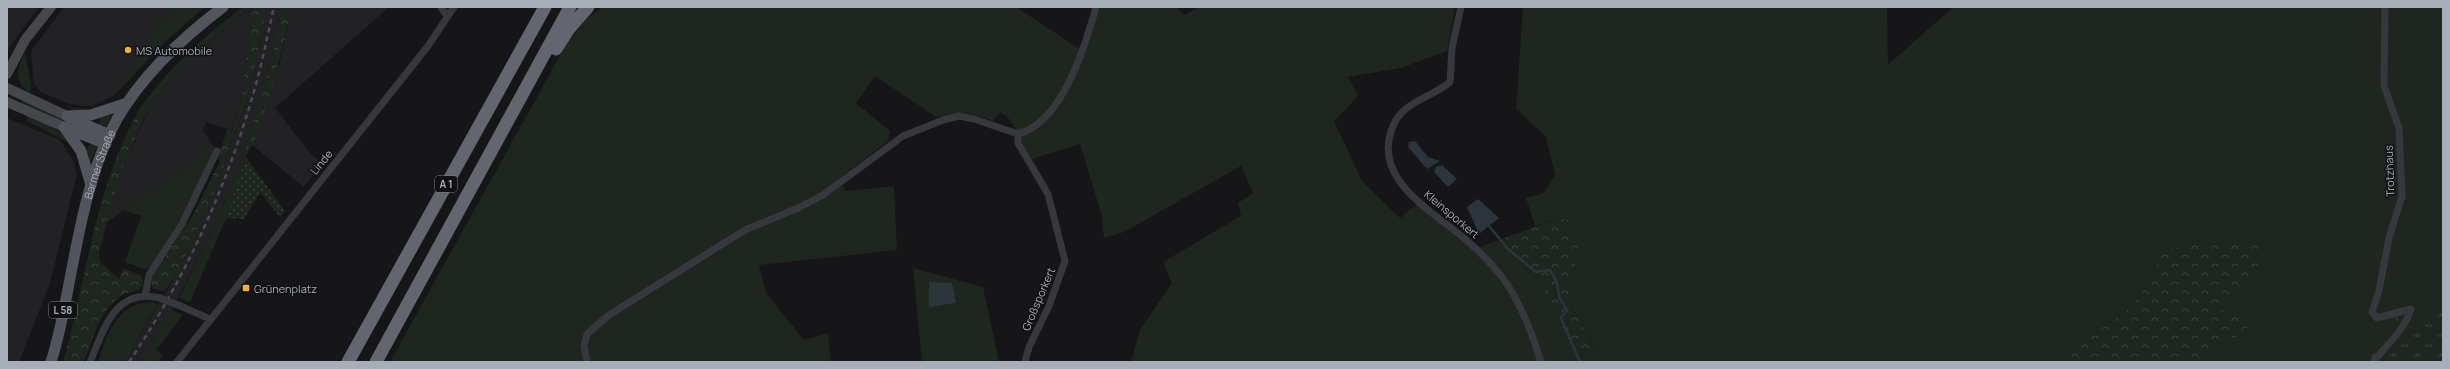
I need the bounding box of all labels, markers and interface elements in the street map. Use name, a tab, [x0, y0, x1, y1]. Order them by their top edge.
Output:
place label: MS Automobile	[136, 43, 213, 58]
marker: MS Automobile	[123, 45, 133, 55]
street label: Barmer Straße	[80, 126, 118, 200]
street label: Trotzhaus	[2381, 145, 2397, 197]
street label: Linde	[306, 146, 336, 177]
road number: A 1	[435, 176, 457, 192]
street label: Kleinsporkert	[1421, 187, 1483, 241]
street label: Großsporkert	[1018, 265, 1058, 333]
place label: Grünenplatz	[254, 281, 317, 296]
marker: Grünenplatz	[241, 283, 251, 293]
road number: L 58	[49, 302, 77, 318]

